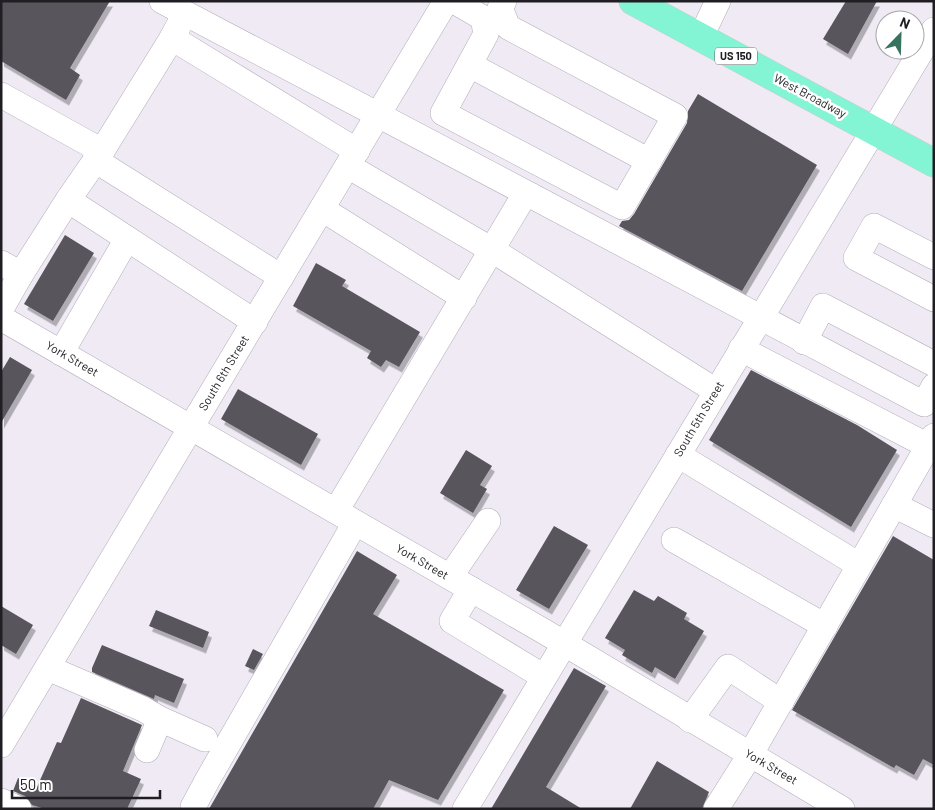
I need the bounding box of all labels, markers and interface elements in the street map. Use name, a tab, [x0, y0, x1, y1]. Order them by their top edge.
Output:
north arrow	[875, 10, 925, 60]
text: N	[898, 13, 913, 32]
road number: US 150	[715, 48, 757, 64]
street label: West Broadway	[772, 70, 849, 120]
street label: South 6th Street	[195, 332, 251, 413]
street label: York Street	[44, 338, 101, 379]
street label: South 5th Street	[670, 378, 726, 459]
street label: York Street	[394, 541, 451, 582]
street label: York Street	[743, 746, 800, 787]
scale bar	[12, 768, 160, 800]
text: 50 m	[20, 775, 52, 793]

